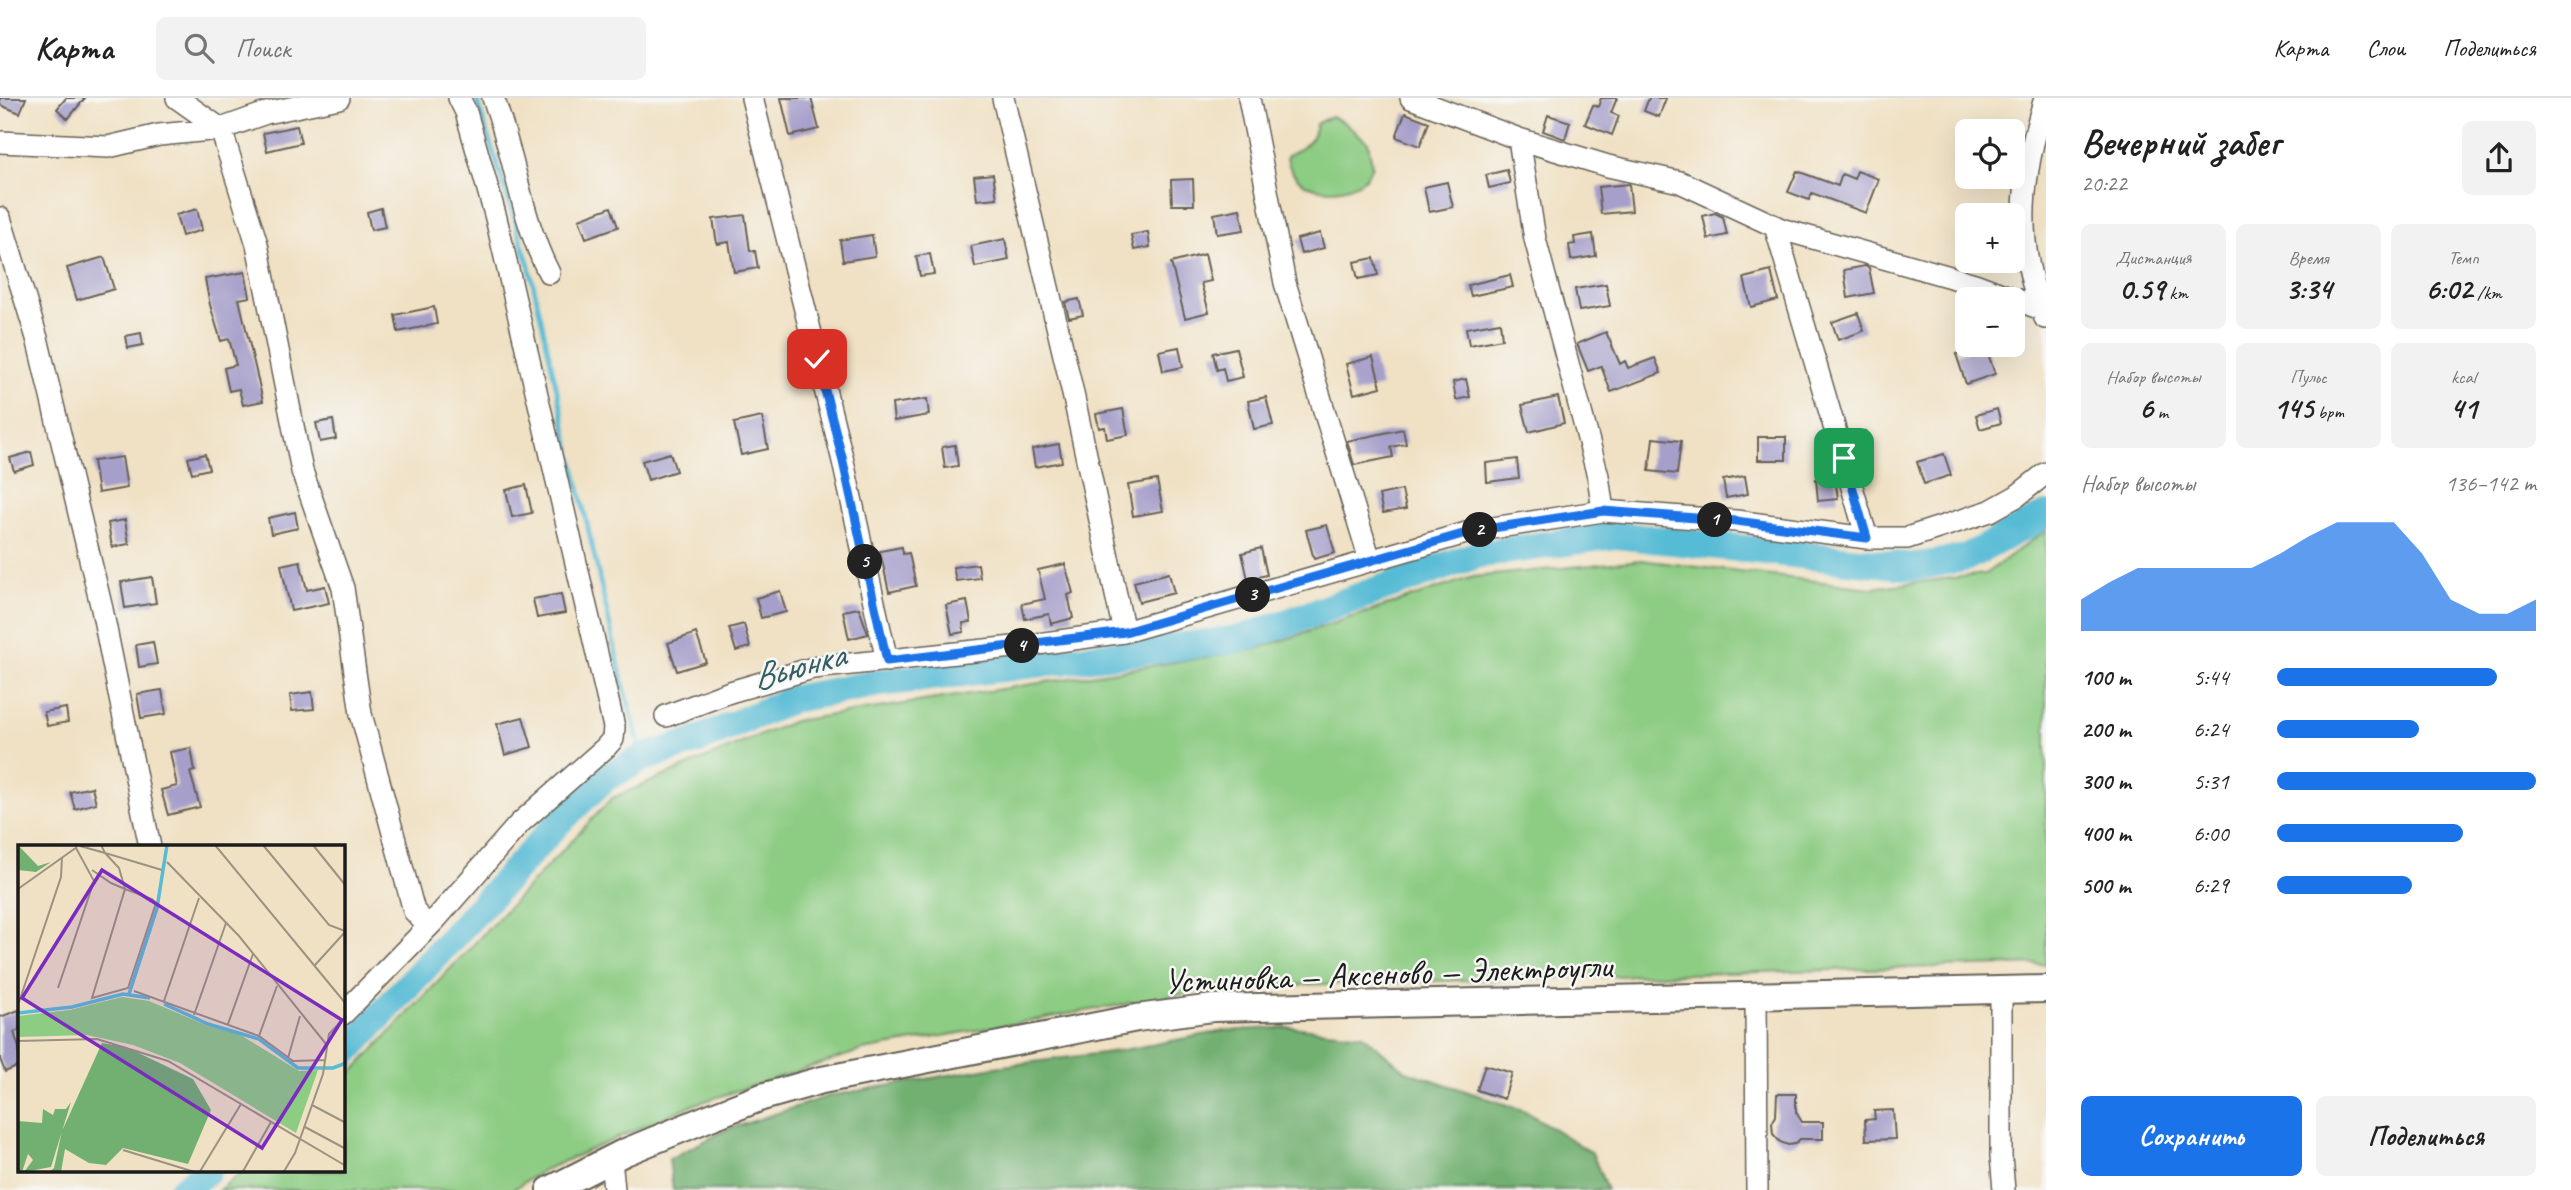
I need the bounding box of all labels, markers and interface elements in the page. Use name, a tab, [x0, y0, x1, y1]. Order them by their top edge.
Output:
search box	[156, 17, 646, 80]
text: Карта	[35, 27, 114, 69]
icon: search	[180, 29, 218, 67]
text: Поиск	[236, 32, 290, 65]
text: Карта	[2274, 33, 2328, 63]
text: Слои	[2366, 33, 2405, 63]
text: Поделиться	[2443, 33, 2536, 63]
map controls	[1955, 119, 2025, 357]
button: locate	[1955, 119, 2025, 189]
text: Вечерний забег	[2081, 119, 2280, 166]
button: share	[2462, 121, 2536, 195]
text: 20:22	[2081, 169, 2127, 198]
button: +	[1955, 203, 2025, 273]
text: Дистанция	[2116, 246, 2191, 270]
text: Время	[2288, 246, 2329, 270]
text: Темп	[2448, 246, 2479, 270]
text: 0.59	[2119, 270, 2165, 308]
text: 3:34	[2285, 270, 2332, 308]
text: 6:02	[2425, 270, 2472, 308]
text: km	[2165, 281, 2188, 305]
text: /km	[2472, 281, 2502, 305]
button: −	[1955, 287, 2025, 357]
pin	[787, 329, 847, 389]
icon: check	[798, 340, 836, 378]
text: Набор высоты	[2106, 365, 2201, 389]
text: Пульс	[2290, 365, 2327, 389]
text: kcal	[2451, 365, 2476, 389]
text: 6	[2139, 389, 2153, 427]
text: 145	[2273, 389, 2313, 427]
text: 41	[2450, 389, 2477, 427]
text: m	[2153, 400, 2168, 424]
text: bpm	[2313, 400, 2344, 424]
pin	[1814, 428, 1874, 488]
icon: arrive	[1825, 439, 1863, 477]
text: Набор высоты	[2081, 469, 2195, 498]
text: 136–142 m	[2445, 469, 2536, 498]
pin: 1	[1698, 502, 1732, 538]
text: 1	[1710, 507, 1719, 531]
pin: 2	[1462, 512, 1498, 548]
text: 2	[1475, 517, 1484, 541]
pin: 5	[848, 545, 882, 580]
text: 5	[860, 549, 869, 573]
pin: 3	[1236, 578, 1270, 612]
text: 3	[1248, 582, 1257, 606]
pin: 4	[1004, 628, 1040, 664]
water label: Вьюнка	[747, 630, 853, 700]
text: 4	[1017, 633, 1026, 657]
text: 100 m	[2081, 663, 2131, 692]
text: 5:44	[2193, 663, 2229, 692]
text: 200 m	[2081, 715, 2131, 744]
text: 6:24	[2193, 715, 2229, 744]
text: 300 m	[2081, 767, 2131, 796]
text: 5:31	[2193, 767, 2229, 796]
text: 400 m	[2081, 819, 2131, 848]
text: 6:00	[2193, 819, 2229, 848]
inset map	[18, 845, 345, 1172]
text: 500 m	[2081, 871, 2130, 900]
text: 6:29	[2193, 871, 2229, 900]
street label: Устиновка — Аксеново — Электроугли	[1163, 943, 1615, 1004]
button: Сохранить	[2081, 1096, 2302, 1176]
button: Поделиться	[2316, 1096, 2536, 1176]

